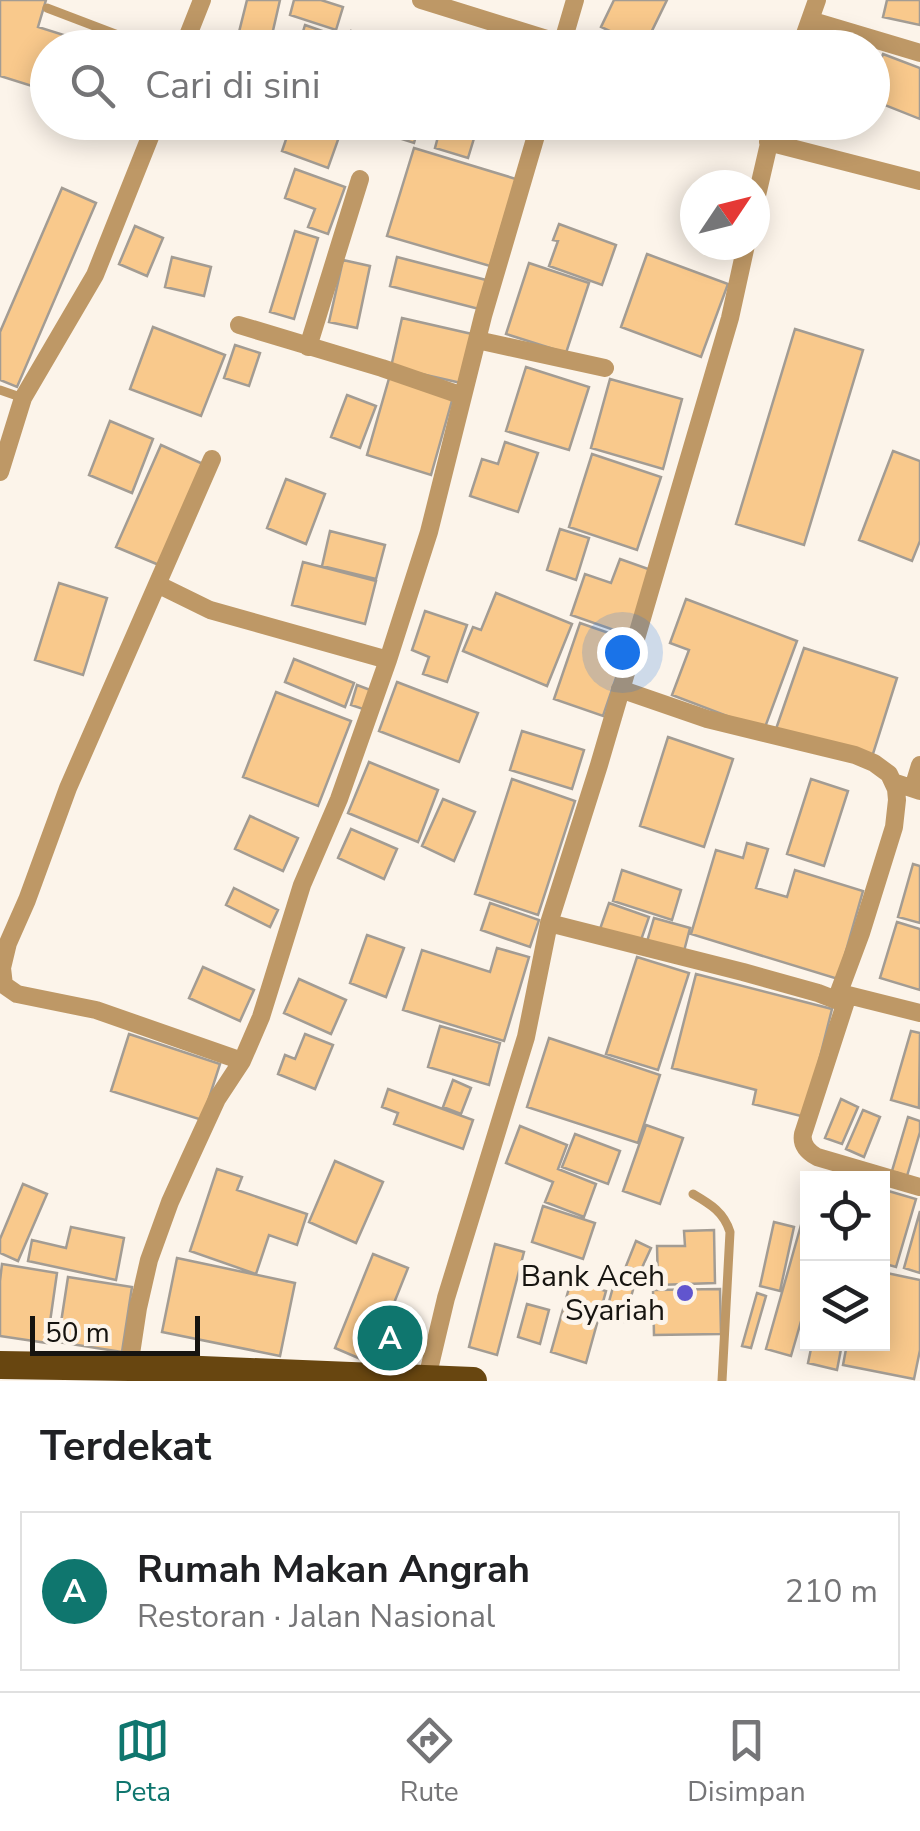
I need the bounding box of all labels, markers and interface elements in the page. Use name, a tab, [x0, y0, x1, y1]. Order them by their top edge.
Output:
search box	[30, 30, 890, 140]
icon: search	[65, 58, 120, 113]
text: Cari di sini	[145, 60, 321, 111]
north arrow	[680, 170, 770, 260]
your location	[597, 627, 648, 678]
map controls	[800, 1171, 890, 1351]
button: locate	[800, 1171, 890, 1261]
place label: Bank Aceh Syariah	[521, 1256, 665, 1331]
button: layers	[800, 1261, 890, 1351]
marker: Bank Aceh Syariah	[674, 1282, 696, 1304]
pin: A	[358, 1300, 422, 1376]
scale bar	[30, 1311, 200, 1356]
text: 50 m	[45, 1314, 110, 1352]
text: Terdekat	[40, 1418, 211, 1475]
text: Rumah Makan Angrah	[137, 1544, 530, 1595]
text: A	[63, 1570, 86, 1613]
text: 210 m	[785, 1570, 878, 1613]
text: Restoran · Jalan Nasional	[137, 1595, 495, 1638]
tab: Peta	[114, 1713, 171, 1811]
tab: Rute	[400, 1713, 459, 1811]
tab: Disimpan	[687, 1713, 806, 1811]

